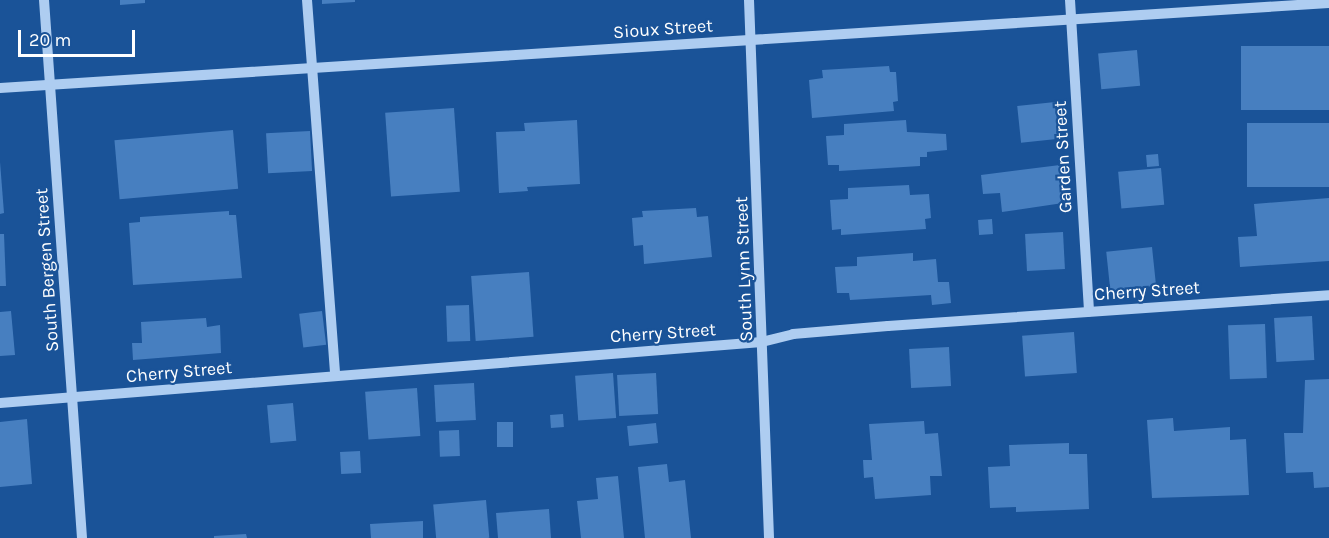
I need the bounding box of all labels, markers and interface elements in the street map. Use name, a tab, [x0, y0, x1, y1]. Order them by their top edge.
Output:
street label: Sioux Street	[612, 15, 714, 43]
scale bar	[21, 18, 138, 56]
text: 20 m	[29, 29, 71, 51]
street label: Garden Street	[1049, 100, 1077, 214]
street label: South Bergen Street	[31, 187, 63, 353]
street label: South Lynn Street	[731, 196, 757, 342]
street label: Cherry Street	[1093, 277, 1201, 305]
street label: Cherry Street	[609, 319, 717, 347]
street label: Cherry Street	[125, 357, 233, 387]

